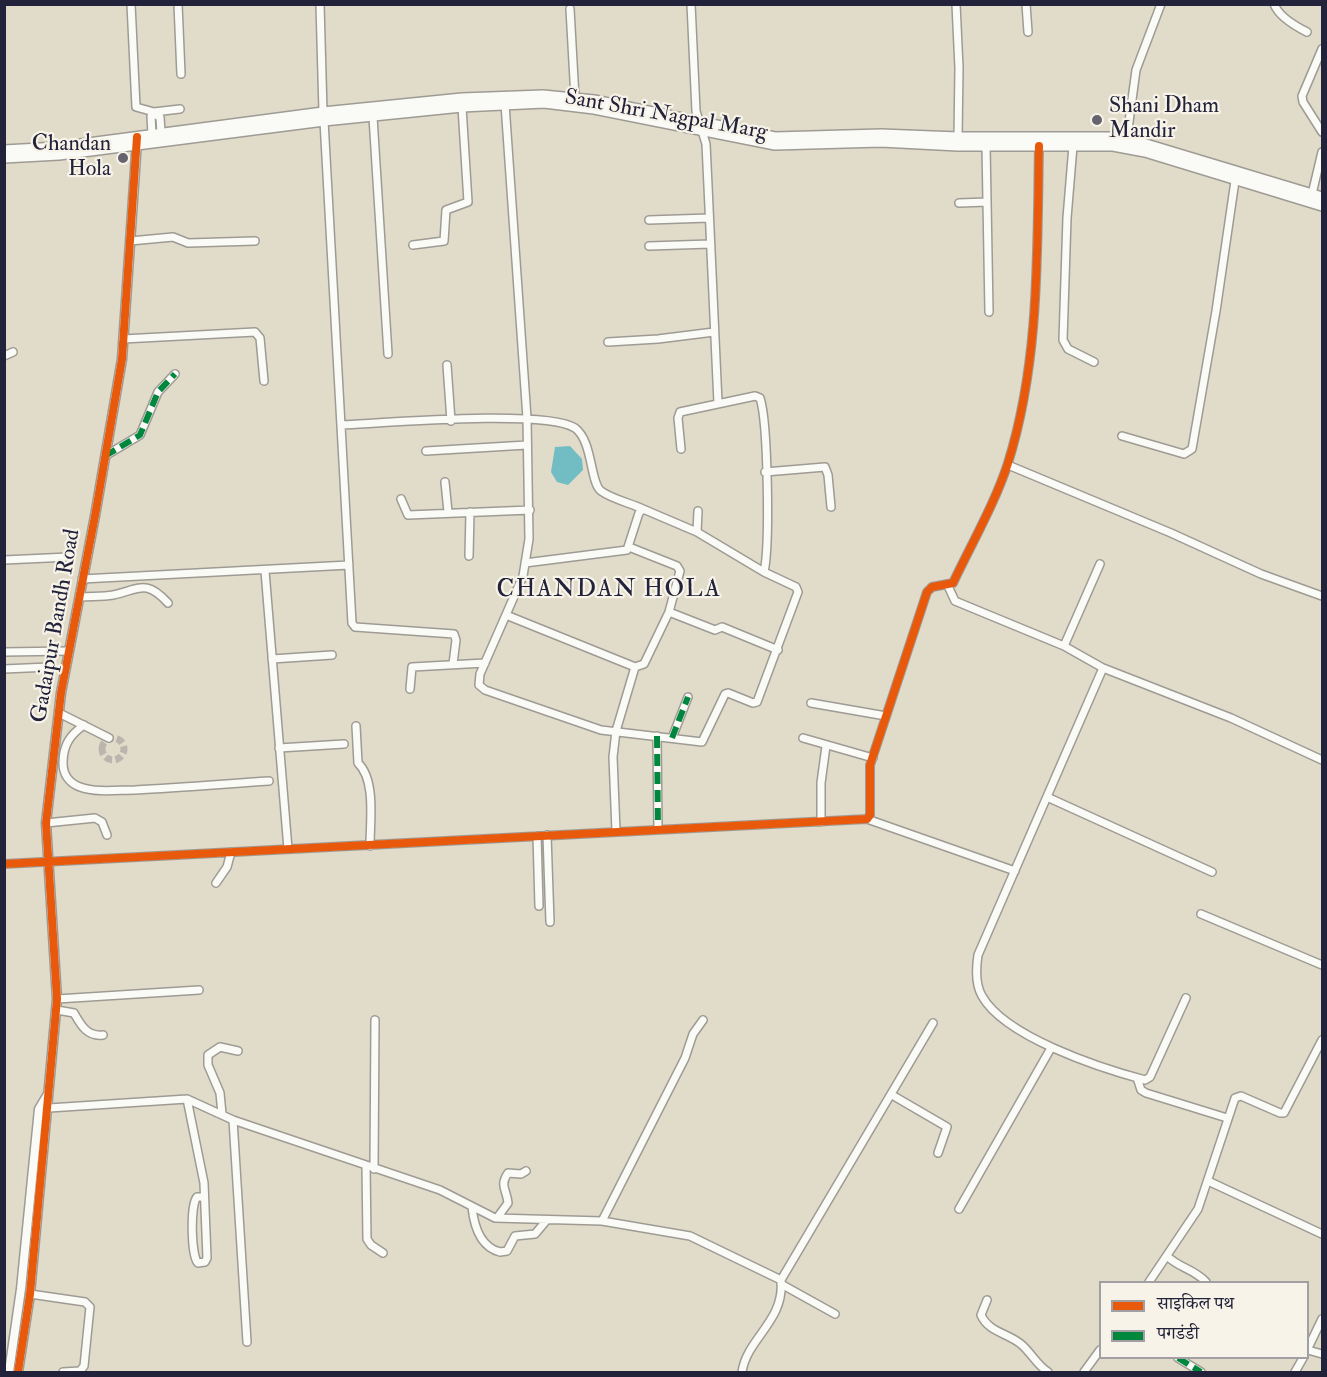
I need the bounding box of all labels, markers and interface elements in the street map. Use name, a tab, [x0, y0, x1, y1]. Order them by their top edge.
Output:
street label: Sant Shri Nagpal Marg	[563, 85, 769, 147]
place label: Shani Dham Mandir	[1109, 94, 1219, 146]
marker: Shani Dham Mandir	[1090, 113, 1104, 127]
place label: Chandan Hola	[32, 132, 111, 184]
marker: Chandan Hola	[116, 151, 130, 165]
street label: Gadaipur Bandh Road	[27, 527, 87, 725]
district label: CHANDAN HOLA	[497, 577, 721, 605]
legend	[1099, 1281, 1309, 1359]
text: साइकिल पथ	[1157, 1292, 1234, 1315]
text: पगडंडी	[1157, 1322, 1199, 1345]

